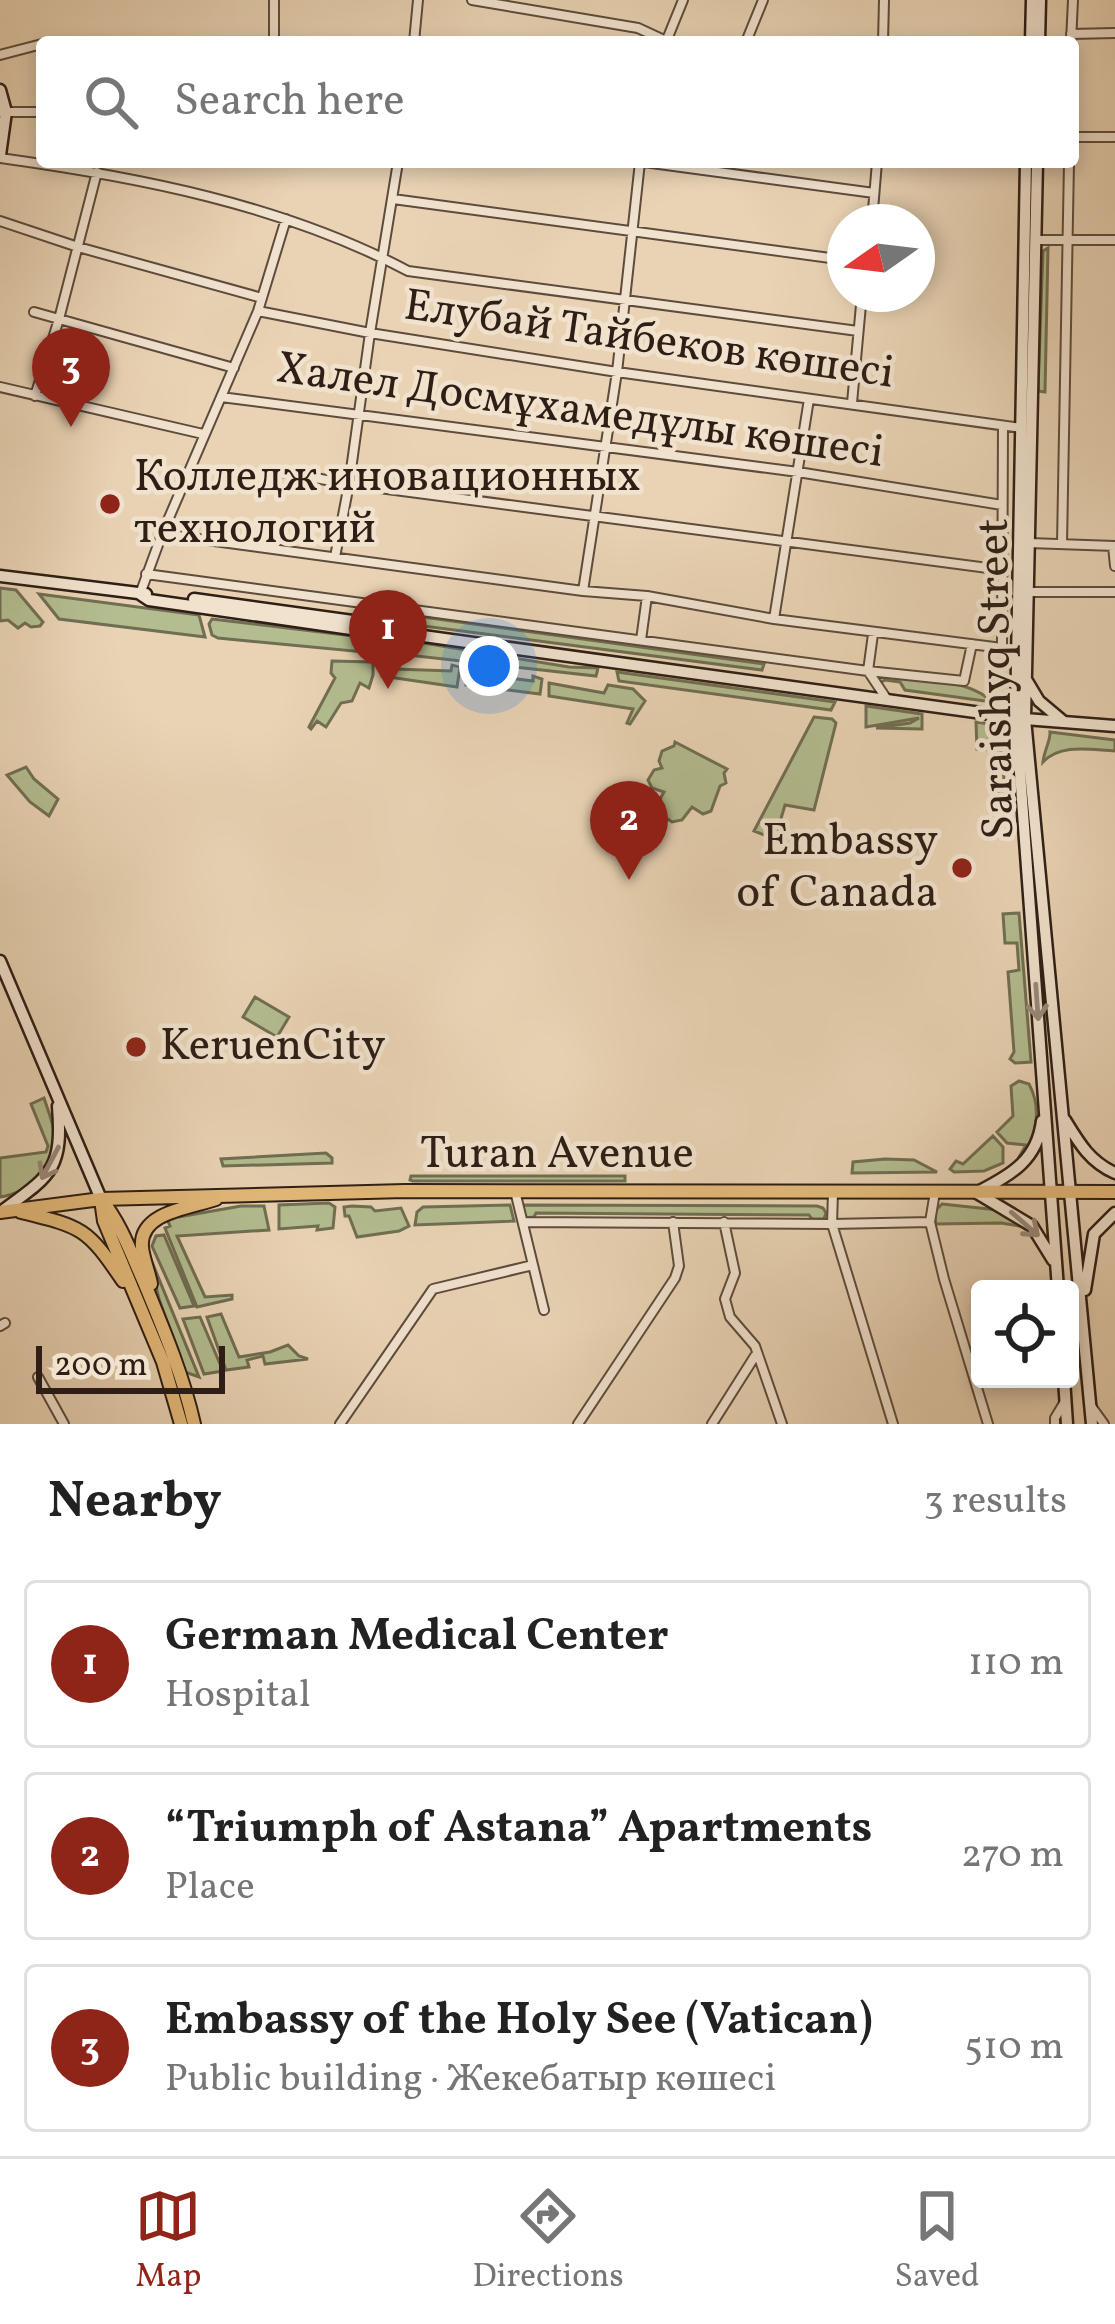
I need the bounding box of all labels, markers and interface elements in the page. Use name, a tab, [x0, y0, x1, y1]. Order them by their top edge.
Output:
search box	[36, 36, 1079, 168]
icon: search	[78, 69, 144, 135]
text: Search here	[174, 71, 405, 134]
north arrow	[827, 204, 935, 312]
street label: Елубай Тайбеков көшесі	[400, 275, 898, 407]
pin: 3	[32, 328, 110, 427]
street label: Халел Досмұхамедұлы көшесі	[272, 338, 888, 486]
place label: Колледж иновационных технологий	[134, 447, 641, 562]
marker: Колледж иновационных технологий	[97, 491, 123, 517]
street label: Saraishyq Street	[964, 518, 1032, 840]
pin: 1	[349, 590, 427, 689]
your location	[459, 636, 519, 696]
pin: 2	[590, 781, 668, 880]
place label: Embassy of Canada	[736, 811, 938, 926]
marker: Embassy of Canada	[949, 855, 975, 881]
one-way arrow	[1026, 982, 1049, 1021]
place label: KeruenCity	[160, 1016, 386, 1079]
marker: KeruenCity	[123, 1034, 149, 1060]
street label: Turan Avenue	[420, 1124, 694, 1187]
one-way arrow	[38, 1145, 61, 1180]
one-way arrow	[1009, 1209, 1039, 1237]
map controls	[971, 1280, 1079, 1388]
button: locate	[971, 1280, 1079, 1388]
scale bar	[36, 1340, 225, 1393]
text: 200 m	[54, 1344, 148, 1390]
text: Nearby	[48, 1467, 222, 1538]
text: 3 results	[924, 1475, 1067, 1529]
text: German Medical Center	[165, 1606, 669, 1669]
text: 1	[82, 1637, 98, 1691]
text: 110 m	[968, 1637, 1064, 1691]
text: Hospital	[165, 1669, 311, 1723]
text: “Triumph of Astana” Apartments	[165, 1798, 872, 1861]
text: 2	[80, 1829, 100, 1883]
text: 270 m	[961, 1829, 1064, 1883]
text: Place	[165, 1861, 255, 1915]
text: Embassy of the Holy See (Vatican)	[165, 1990, 873, 2053]
text: 3	[80, 2021, 100, 2075]
text: 510 m	[964, 2021, 1064, 2075]
text: Public building · Жекебатыр көшесі	[165, 2053, 776, 2107]
tab: Map	[135, 2183, 202, 2301]
tab: Directions	[472, 2183, 624, 2301]
tab: Saved	[895, 2183, 980, 2301]

